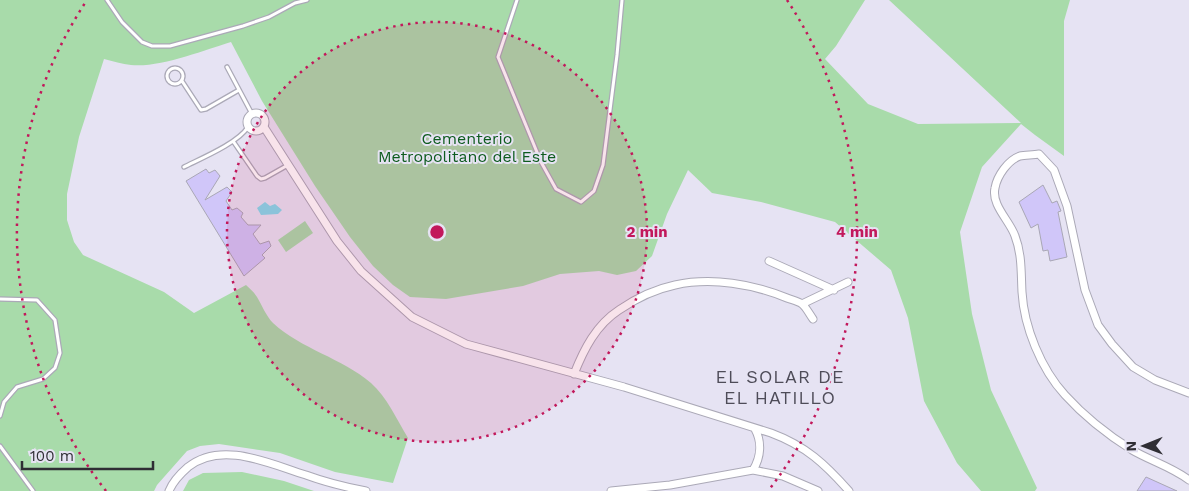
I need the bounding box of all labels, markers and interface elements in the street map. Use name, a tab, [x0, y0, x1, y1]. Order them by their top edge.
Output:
park label: Cementerio Metropolitano del Este	[378, 129, 556, 166]
centre of rings	[428, 223, 446, 241]
text: 2 min	[626, 223, 668, 241]
text: 4 min	[836, 223, 878, 241]
district label: EL SOLAR DE EL HATILLO	[715, 366, 845, 408]
north arrow	[1119, 421, 1169, 471]
scale bar	[22, 438, 154, 470]
text: N	[1123, 441, 1139, 452]
text: 100 m	[30, 447, 74, 465]

